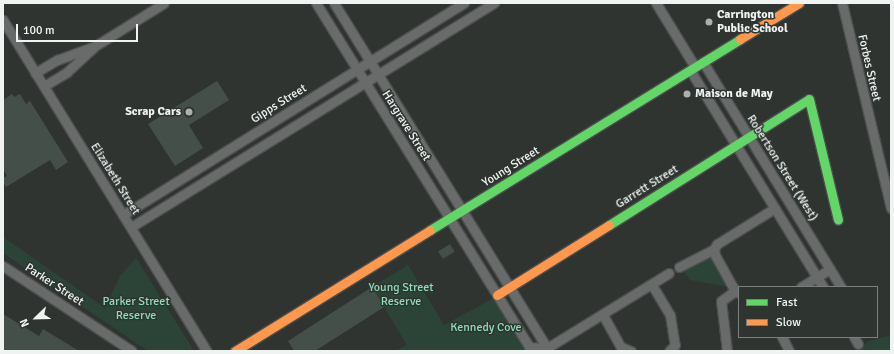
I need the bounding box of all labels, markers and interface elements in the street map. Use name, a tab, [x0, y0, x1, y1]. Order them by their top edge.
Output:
place label: Carrington Public School	[717, 8, 788, 36]
scale bar	[18, 16, 140, 42]
marker: Carrington Public School	[704, 17, 714, 27]
text: 100 m	[23, 23, 55, 38]
street label: Forbes Street	[854, 33, 884, 103]
street label: Gipps Street	[249, 81, 309, 127]
place label: Maison de May	[695, 87, 773, 101]
street label: Hargrave Street	[379, 88, 433, 164]
marker: Maison de May	[682, 89, 692, 99]
place label: Scrap Cars	[125, 105, 181, 119]
marker: Scrap Cars	[184, 107, 194, 117]
street label: Robertson Street (West)	[744, 112, 820, 224]
street label: Elizabeth Street	[87, 140, 143, 218]
street label: Young Street	[480, 144, 542, 190]
street label: Garrett Street	[613, 162, 681, 212]
street label: Parker Street	[22, 261, 86, 309]
park label: Young Street Reserve	[369, 281, 433, 309]
legend	[738, 286, 878, 338]
park label: Parker Street Reserve	[102, 295, 170, 323]
text: Fast	[776, 295, 797, 310]
north arrow	[16, 298, 56, 338]
text: Slow	[776, 315, 801, 330]
text: N	[17, 317, 32, 329]
park label: Kennedy Cove	[450, 321, 522, 335]

